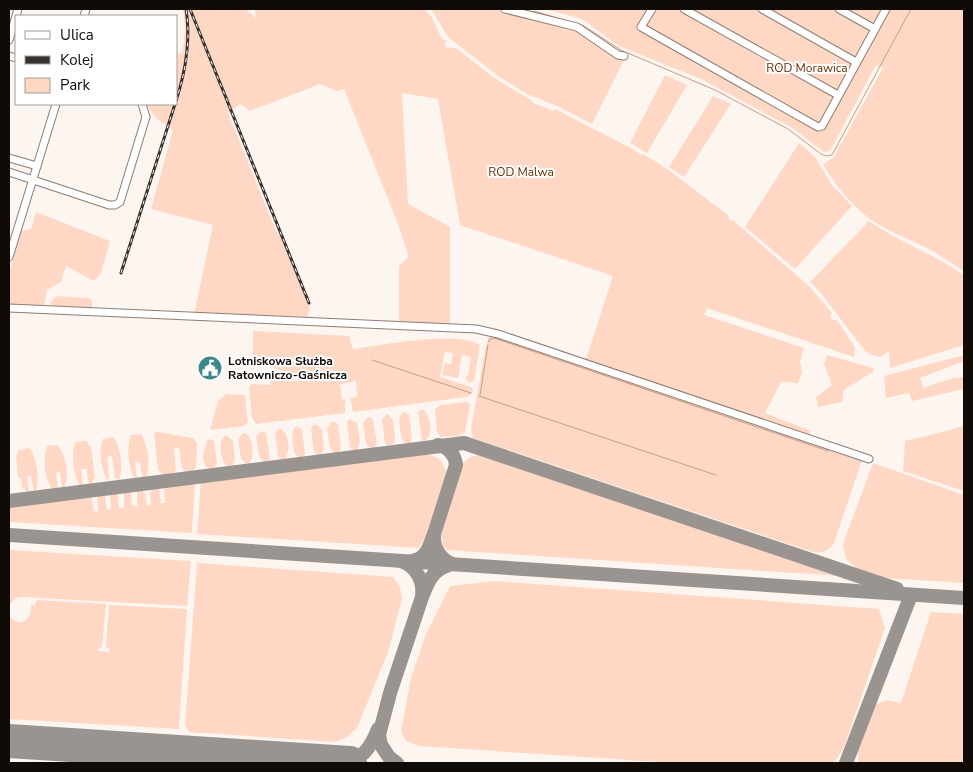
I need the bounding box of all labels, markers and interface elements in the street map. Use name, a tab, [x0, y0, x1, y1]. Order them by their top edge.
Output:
legend	[15, 15, 178, 105]
text: Ulica	[60, 25, 94, 45]
text: Kolej	[60, 50, 93, 70]
park label: ROD Morawica	[766, 60, 848, 76]
text: Park	[60, 75, 90, 95]
park label: ROD Malwa	[488, 164, 554, 180]
place label: Lotniskowa Służba Ratowniczo-Gaśnicza	[228, 353, 347, 383]
public building icon: Lotniskowa Służba Ratowniczo-Gaśnicza	[197, 355, 223, 381]

